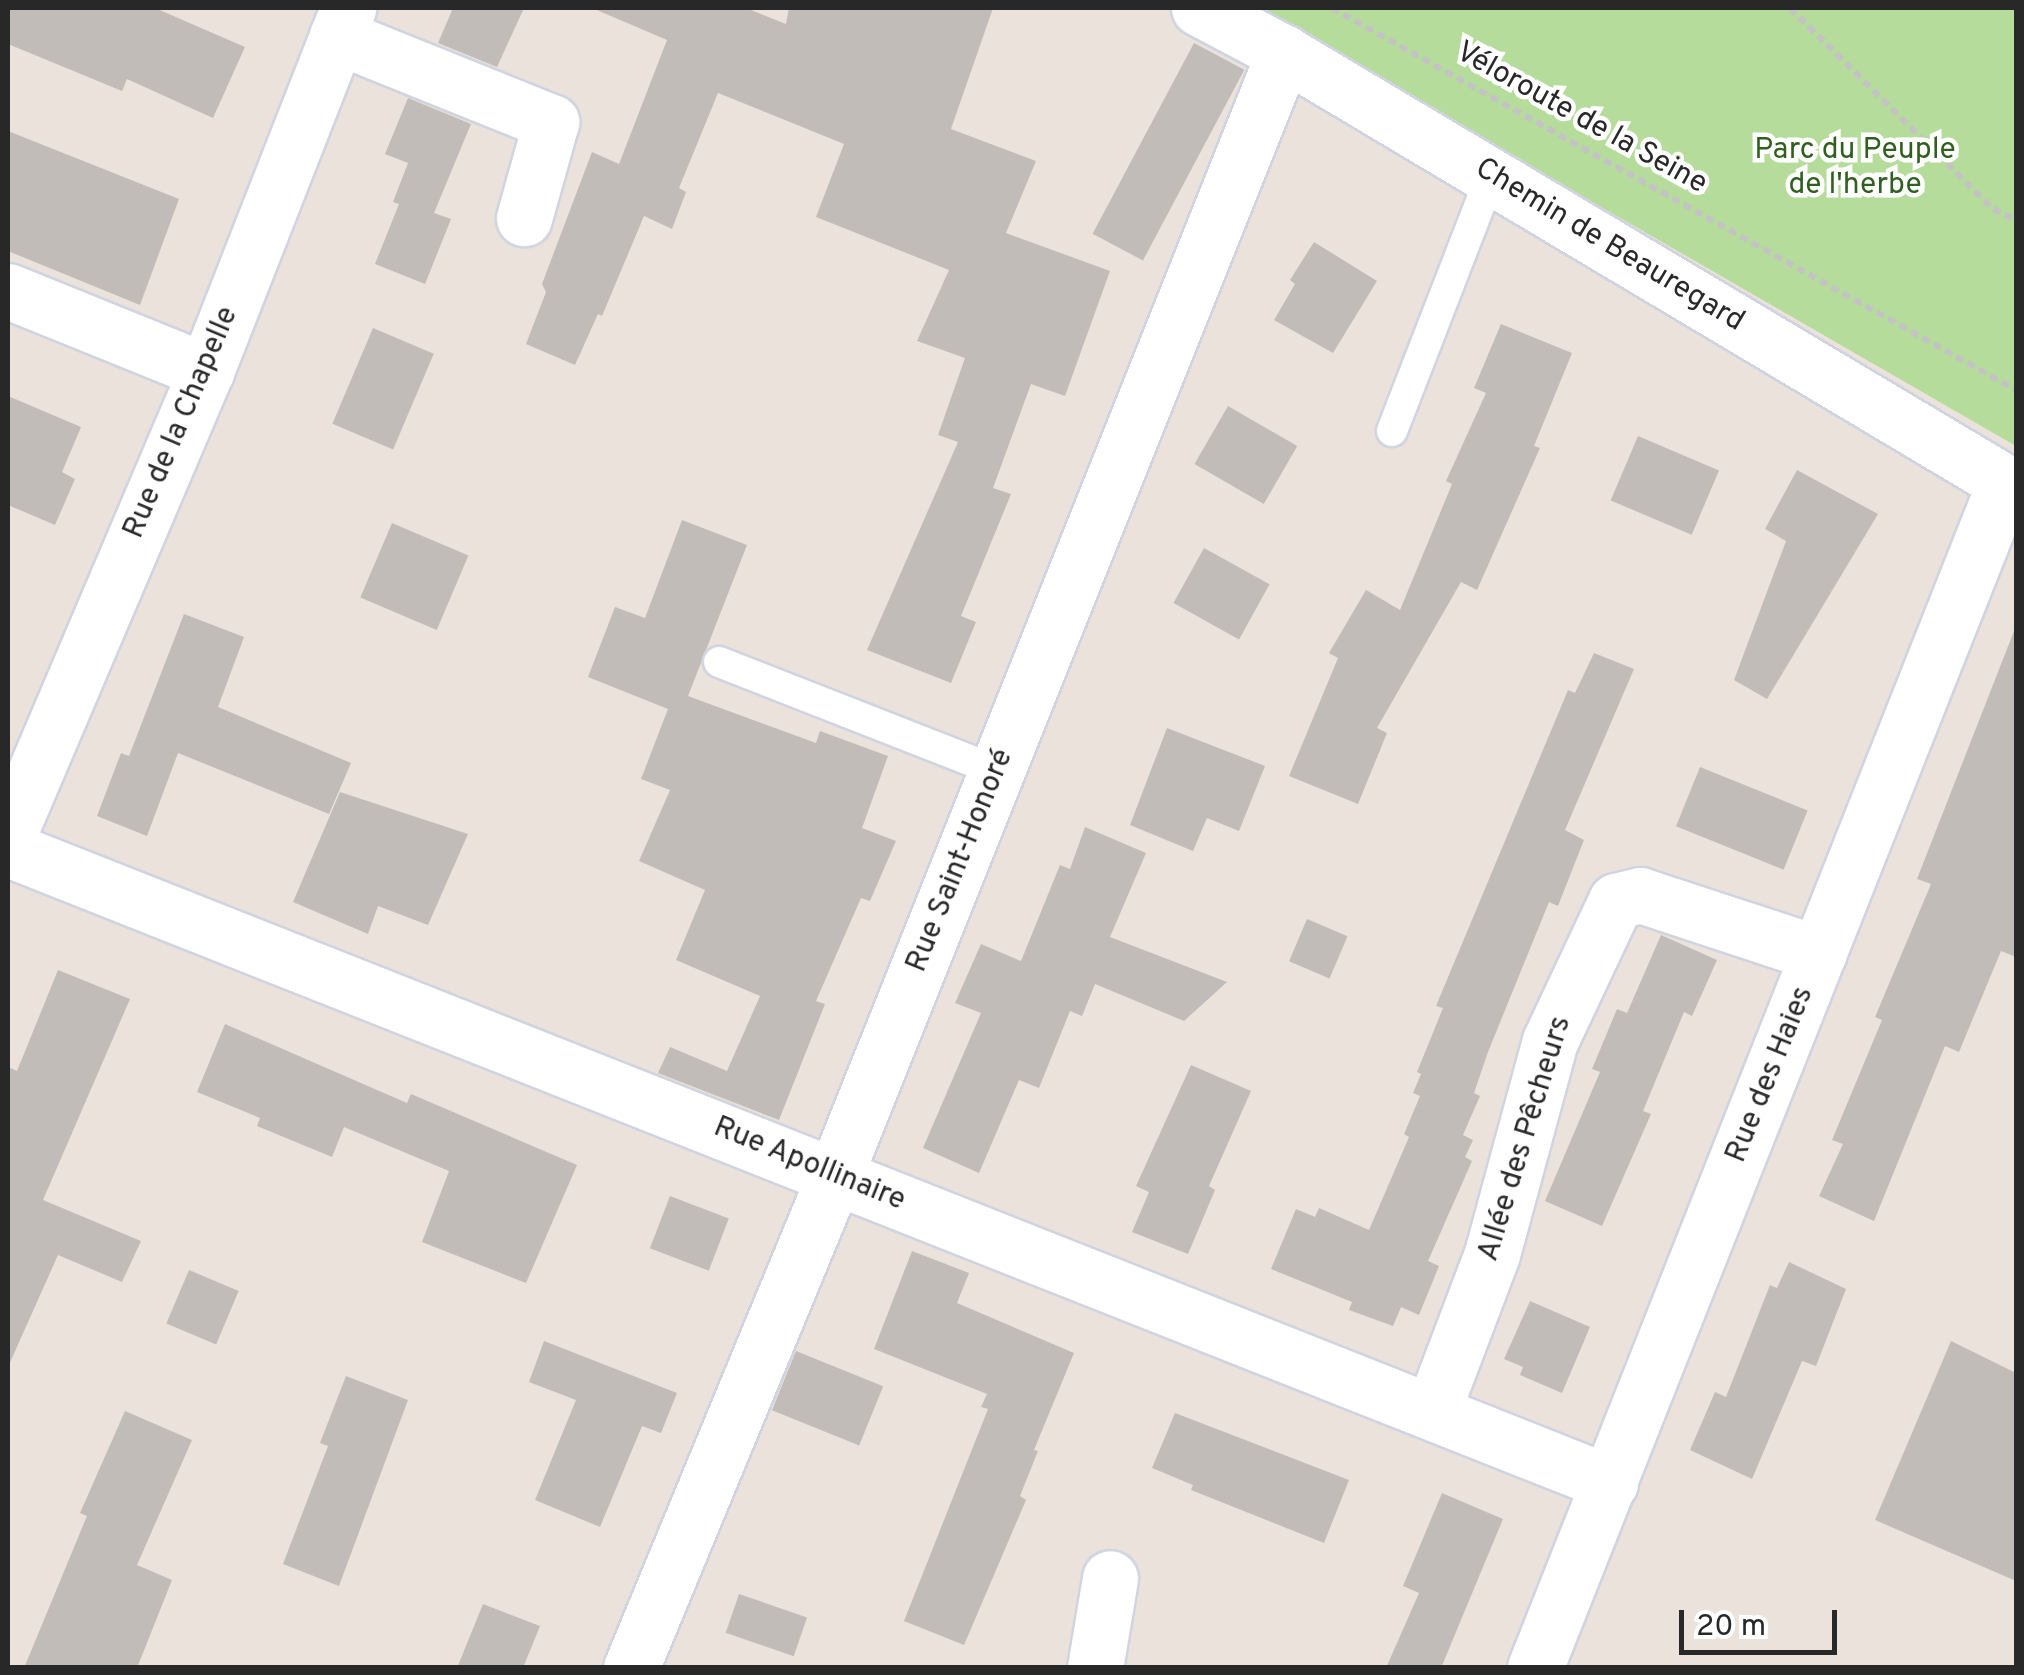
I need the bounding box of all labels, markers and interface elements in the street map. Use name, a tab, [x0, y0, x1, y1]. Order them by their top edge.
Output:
street label: Véloroute de la Seine	[1449, 35, 1713, 203]
park label: Parc du Peuple de l'herbe	[1754, 133, 1956, 204]
street label: Chemin de Beauregard	[1468, 151, 1750, 341]
street label: Rue de la Chapelle	[117, 302, 247, 544]
street label: Rue Saint-Honoré	[900, 744, 1022, 978]
street label: Rue des Haies	[1719, 982, 1823, 1168]
street label: Allée des Pêcheurs	[1472, 1012, 1580, 1266]
street label: Rue Apollinaire	[707, 1110, 911, 1220]
scale bar	[1684, 1590, 1842, 1652]
text: 20 m	[1696, 1609, 1766, 1646]

